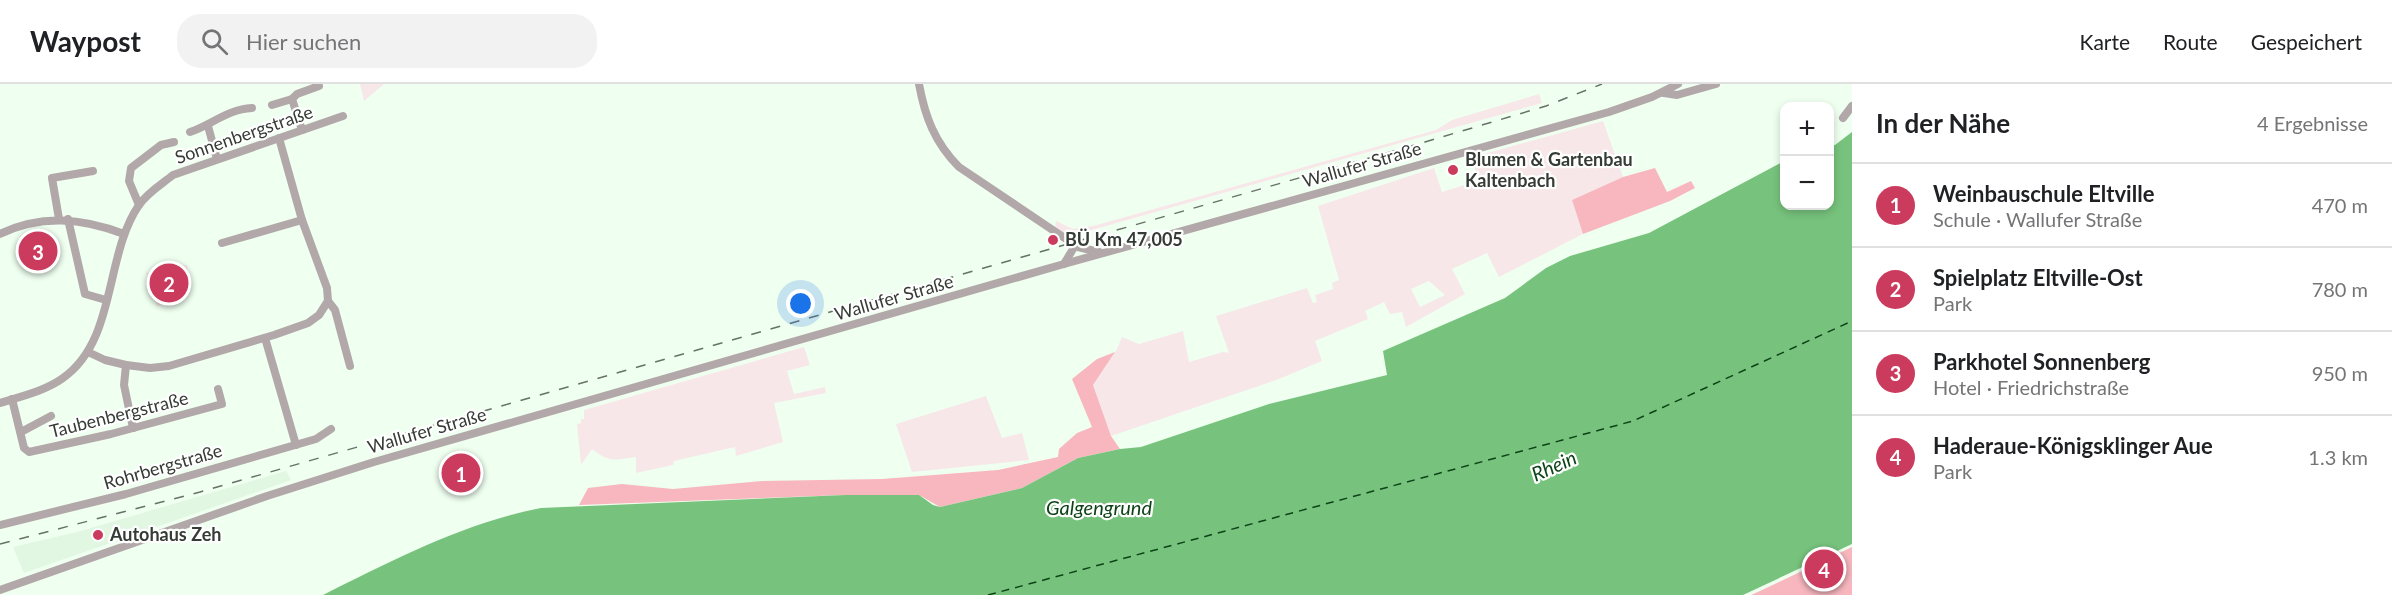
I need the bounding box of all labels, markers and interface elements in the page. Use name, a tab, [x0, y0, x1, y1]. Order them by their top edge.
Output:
search box	[177, 14, 597, 68]
text: Waypost	[30, 24, 141, 58]
icon: search	[198, 25, 231, 58]
text: Hier suchen	[246, 28, 361, 55]
text: Karte	[2080, 29, 2130, 54]
text: Route	[2163, 29, 2218, 54]
text: Gespeichert	[2251, 29, 2362, 54]
street label: Sonnenbergstraße	[172, 100, 316, 168]
map controls	[1780, 102, 1834, 210]
button: +	[1780, 102, 1834, 156]
text: In der Nähe	[1876, 107, 2010, 139]
text: 4 Ergebnisse	[2257, 111, 2368, 135]
street label: Wallufer Straße	[1300, 137, 1424, 191]
place label: Blumen & Gartenbau Kaltenbach	[1465, 148, 1633, 191]
button: −	[1780, 156, 1834, 210]
marker: Blumen & Gartenbau Kaltenbach	[1446, 163, 1460, 177]
text: Weinbauschule Eltville	[1933, 180, 2154, 207]
text: 1	[1890, 193, 1901, 217]
text: 470 m	[2312, 193, 2368, 217]
text: Schule · Wallufer Straße	[1933, 207, 2142, 231]
pin: 3	[18, 228, 57, 274]
place label: BÜ Km 47,005	[1065, 228, 1183, 250]
marker: BÜ Km 47,005	[1046, 233, 1060, 247]
pin: 2	[150, 260, 188, 306]
text: Spielplatz Eltville-Ost	[1933, 264, 2143, 291]
street label: Wallufer Straße	[832, 270, 956, 324]
text: 2	[1890, 277, 1901, 301]
text: 780 m	[2312, 277, 2368, 301]
your location	[786, 289, 815, 318]
text: Park	[1933, 291, 1972, 315]
text: Parkhotel Sonnenberg	[1933, 348, 2150, 375]
text: 3	[1890, 361, 1901, 385]
text: 950 m	[2312, 361, 2368, 385]
text: Hotel · Friedrichstraße	[1933, 375, 2129, 399]
street label: Taubenbergstraße	[47, 386, 190, 442]
street label: Wallufer Straße	[365, 403, 489, 457]
text: Haderaue-Königsklinger Aue	[1933, 432, 2213, 459]
street label: Rohrbergstraße	[101, 439, 225, 493]
water label: Rhein	[1527, 445, 1580, 486]
text: 4	[1890, 445, 1901, 469]
text: 1.3 km	[2308, 445, 2368, 469]
pin: 1	[442, 450, 480, 496]
text: Park	[1933, 459, 1972, 483]
water label: Galgengrund	[1046, 495, 1152, 519]
place label: Autohaus Zeh	[109, 523, 221, 545]
marker: Autohaus Zeh	[91, 528, 105, 542]
pin: 4	[1804, 546, 1844, 592]

